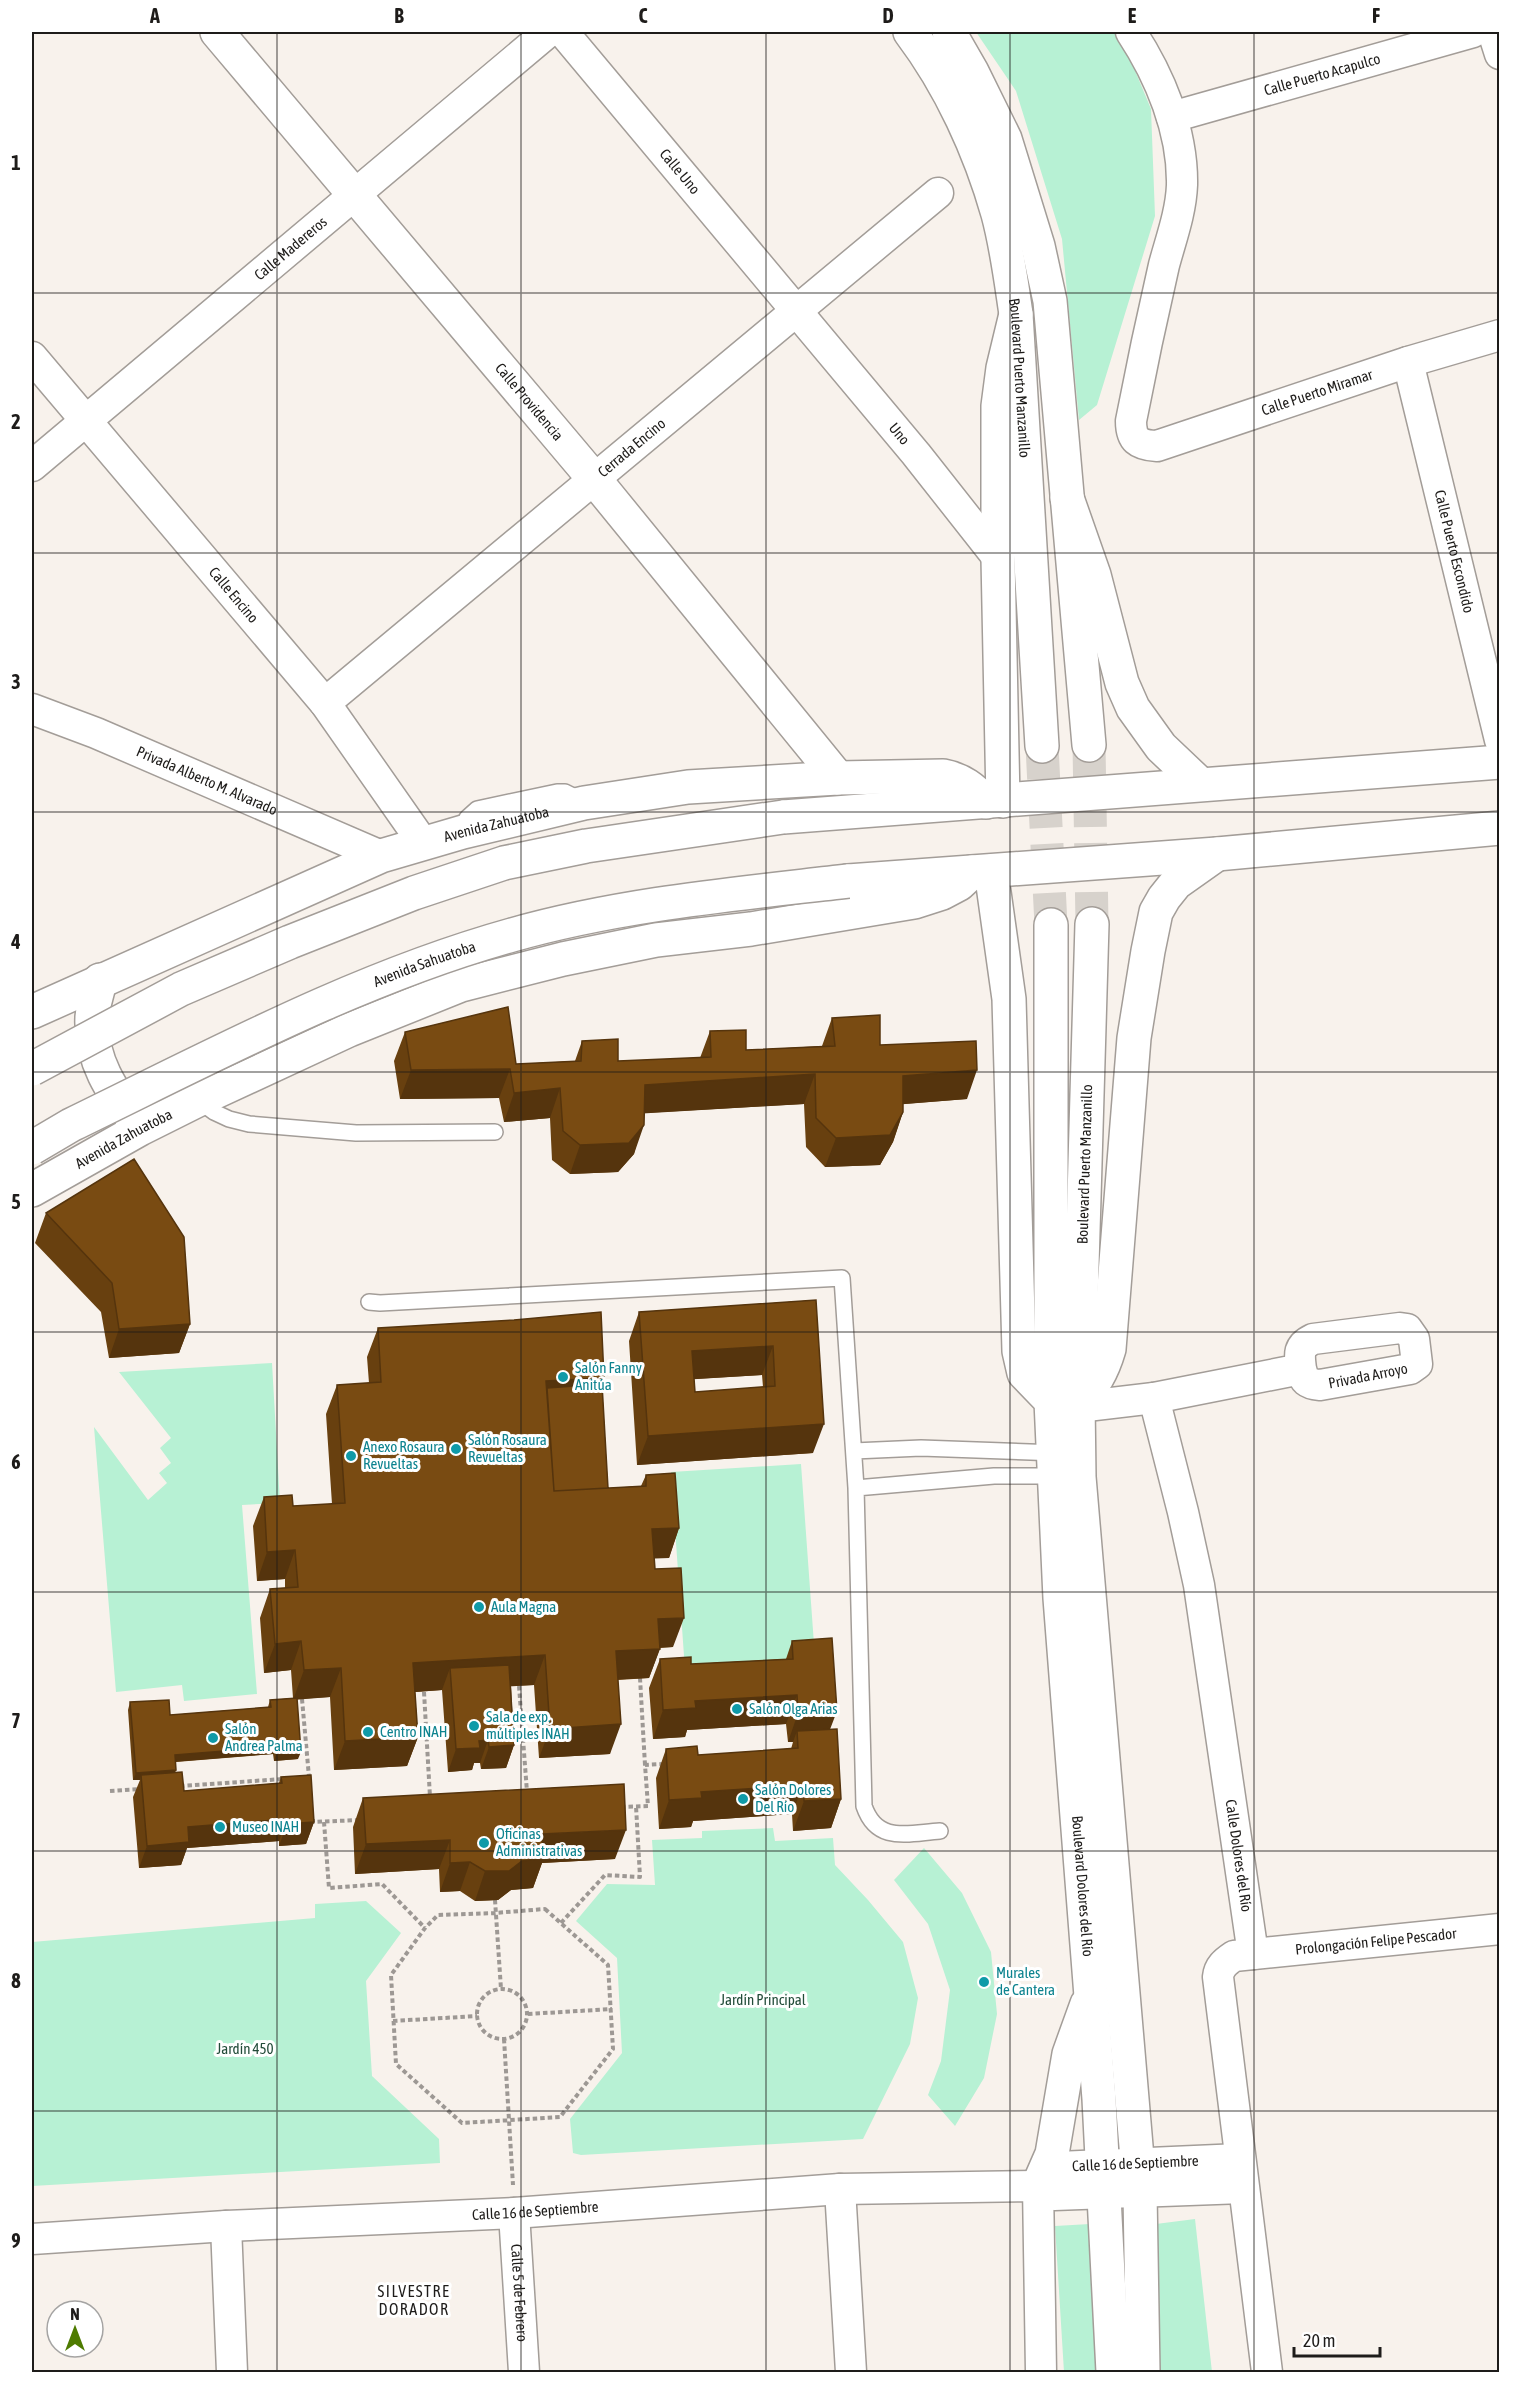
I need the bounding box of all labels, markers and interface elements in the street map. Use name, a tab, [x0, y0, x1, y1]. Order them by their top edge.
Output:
text: A	[149, 4, 160, 27]
text: B	[394, 4, 404, 27]
text: C	[639, 4, 648, 27]
text: D	[882, 4, 894, 27]
text: E	[1128, 4, 1137, 27]
text: F	[1372, 4, 1380, 27]
street label: Calle Puerto Acapulco	[1262, 50, 1382, 99]
street label: Calle Uno	[656, 145, 704, 197]
text: 1	[11, 151, 21, 174]
street label: Calle Madereros	[251, 213, 330, 283]
street label: Boulevard Puerto Manzanillo	[1006, 297, 1034, 458]
street label: Calle Providencia	[492, 359, 567, 444]
street label: Calle Puerto Miramar	[1259, 365, 1375, 418]
text: 2	[11, 410, 21, 433]
street label: Cerrada Encino	[594, 415, 668, 480]
street label: Uno	[886, 419, 914, 448]
street label: Calle Puerto Escondido	[1431, 488, 1478, 614]
street label: Calle Encino	[206, 564, 262, 626]
text: 3	[11, 670, 21, 693]
street label: Privada Alberto M. Alvarado	[134, 743, 280, 818]
street label: Avenida Zahuatoba	[442, 803, 551, 845]
text: 4	[10, 930, 21, 953]
street label: Avenida Sahuatoba	[371, 937, 477, 990]
street label: Boulevard Puerto Manzanillo	[1074, 1084, 1095, 1244]
street label: Avenida Zahuatoba	[72, 1105, 175, 1172]
text: 5	[11, 1190, 21, 1213]
place label: Salón Fanny Anitúa	[575, 1359, 642, 1393]
street label: Privada Arroyo	[1327, 1359, 1409, 1392]
marker: Salón Fanny Anitúa	[556, 1370, 570, 1384]
place label: Salón Rosaura Revueltas	[468, 1431, 547, 1465]
place label: Anexo Rosaura Revueltas	[363, 1438, 444, 1472]
marker: Salón Rosaura Revueltas	[449, 1442, 463, 1456]
marker: Anexo Rosaura Revueltas	[344, 1449, 358, 1463]
text: 6	[11, 1450, 21, 1473]
place label: Aula Magna	[491, 1598, 556, 1615]
marker: Aula Magna	[472, 1600, 486, 1614]
place label: Salón Olga Arias	[749, 1700, 838, 1717]
marker: Salón Olga Arias	[730, 1702, 744, 1716]
place label: Sala de exp. múltiples INAH	[486, 1708, 570, 1742]
text: 7	[11, 1709, 21, 1732]
marker: Sala de exp. múltiples INAH	[467, 1719, 481, 1733]
place label: Salón Andrea Palma	[225, 1720, 303, 1754]
place label: Centro INAH	[380, 1723, 447, 1740]
marker: Centro INAH	[361, 1725, 375, 1739]
marker: Salón Andrea Palma	[206, 1731, 220, 1745]
place label: Salón Dolores Del Río	[755, 1781, 831, 1815]
marker: Salón Dolores Del Río	[736, 1792, 750, 1806]
street label: Calle Dolores del Río	[1222, 1798, 1256, 1913]
street label: Boulevard Dolores del Río	[1069, 1815, 1097, 1957]
place label: Museo INAH	[232, 1818, 299, 1835]
marker: Museo INAH	[213, 1820, 227, 1834]
place label: Oficinas Administrativas	[496, 1825, 582, 1859]
marker: Oficinas Administrativas	[477, 1836, 491, 1850]
street label: Prolongación Felipe Pescador	[1294, 1924, 1458, 1958]
place label: Murales de Cantera	[996, 1964, 1055, 1998]
text: 8	[11, 1969, 21, 1992]
marker: Murales de Cantera	[977, 1975, 991, 1989]
park label: Jardín Principal	[720, 1991, 806, 2008]
park label: Jardín 450	[216, 2040, 274, 2057]
street label: Calle 16 de Septiembre	[1072, 2152, 1199, 2174]
street label: Calle 16 de Septiembre	[472, 2198, 599, 2223]
text: 9	[11, 2229, 21, 2252]
street label: Calle 5 de Febrero	[508, 2243, 531, 2342]
district label: SILVESTRE DORADOR	[378, 2282, 450, 2318]
north arrow	[45, 2299, 105, 2359]
text: N	[70, 2305, 80, 2323]
scale bar	[1294, 2320, 1380, 2358]
text: 20 m	[1303, 2330, 1335, 2351]

